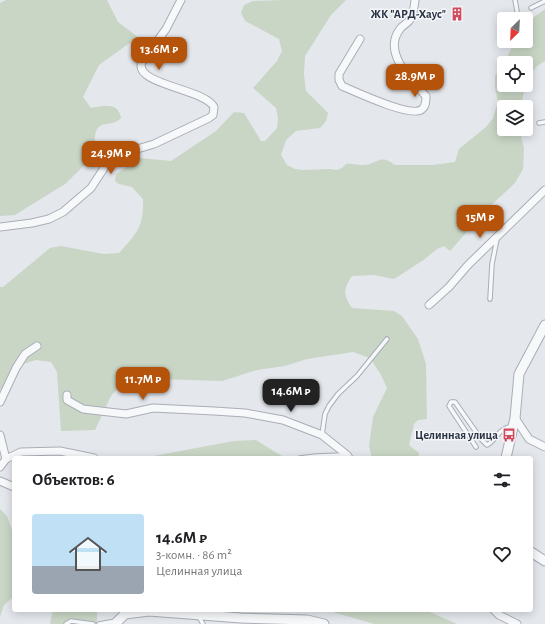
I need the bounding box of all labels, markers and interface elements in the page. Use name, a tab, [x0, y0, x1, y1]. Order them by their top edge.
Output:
building icon: ЖК "АРД-Хаус"	[449, 6, 465, 22]
place label: ЖК "АРД-Хаус"	[370, 8, 446, 21]
north arrow	[497, 12, 533, 48]
map controls	[497, 12, 533, 136]
pin: 13.6M ₽	[122, 37, 196, 71]
text: 13.6M ₽	[140, 43, 178, 56]
button: locate	[497, 56, 533, 92]
pin: 28.9M ₽	[378, 64, 452, 98]
text: 28.9M ₽	[395, 70, 435, 83]
button: layers	[497, 100, 533, 136]
pin: 24.9M ₽	[74, 141, 148, 175]
text: 24.9M ₽	[91, 147, 131, 160]
pin: 15M ₽	[452, 205, 508, 239]
text: 15M ₽	[466, 211, 494, 224]
pin: 11.7M ₽	[106, 367, 180, 401]
text: 11.7M ₽	[125, 373, 161, 386]
pin: 14.6M ₽	[254, 379, 328, 413]
text: 14.6M ₽	[272, 385, 310, 398]
bus stop icon: Целинная улица	[501, 427, 517, 443]
place label: Целинная улица	[415, 429, 498, 442]
icon: filters	[491, 469, 513, 491]
text: Объектов: 6	[32, 471, 115, 488]
text: 14.6M ₽	[156, 529, 207, 546]
icon: home	[64, 530, 112, 578]
icon: heart	[491, 543, 513, 565]
text: 3-комн. · 86 m²	[156, 549, 232, 562]
text: Целинная улица	[156, 565, 242, 578]

